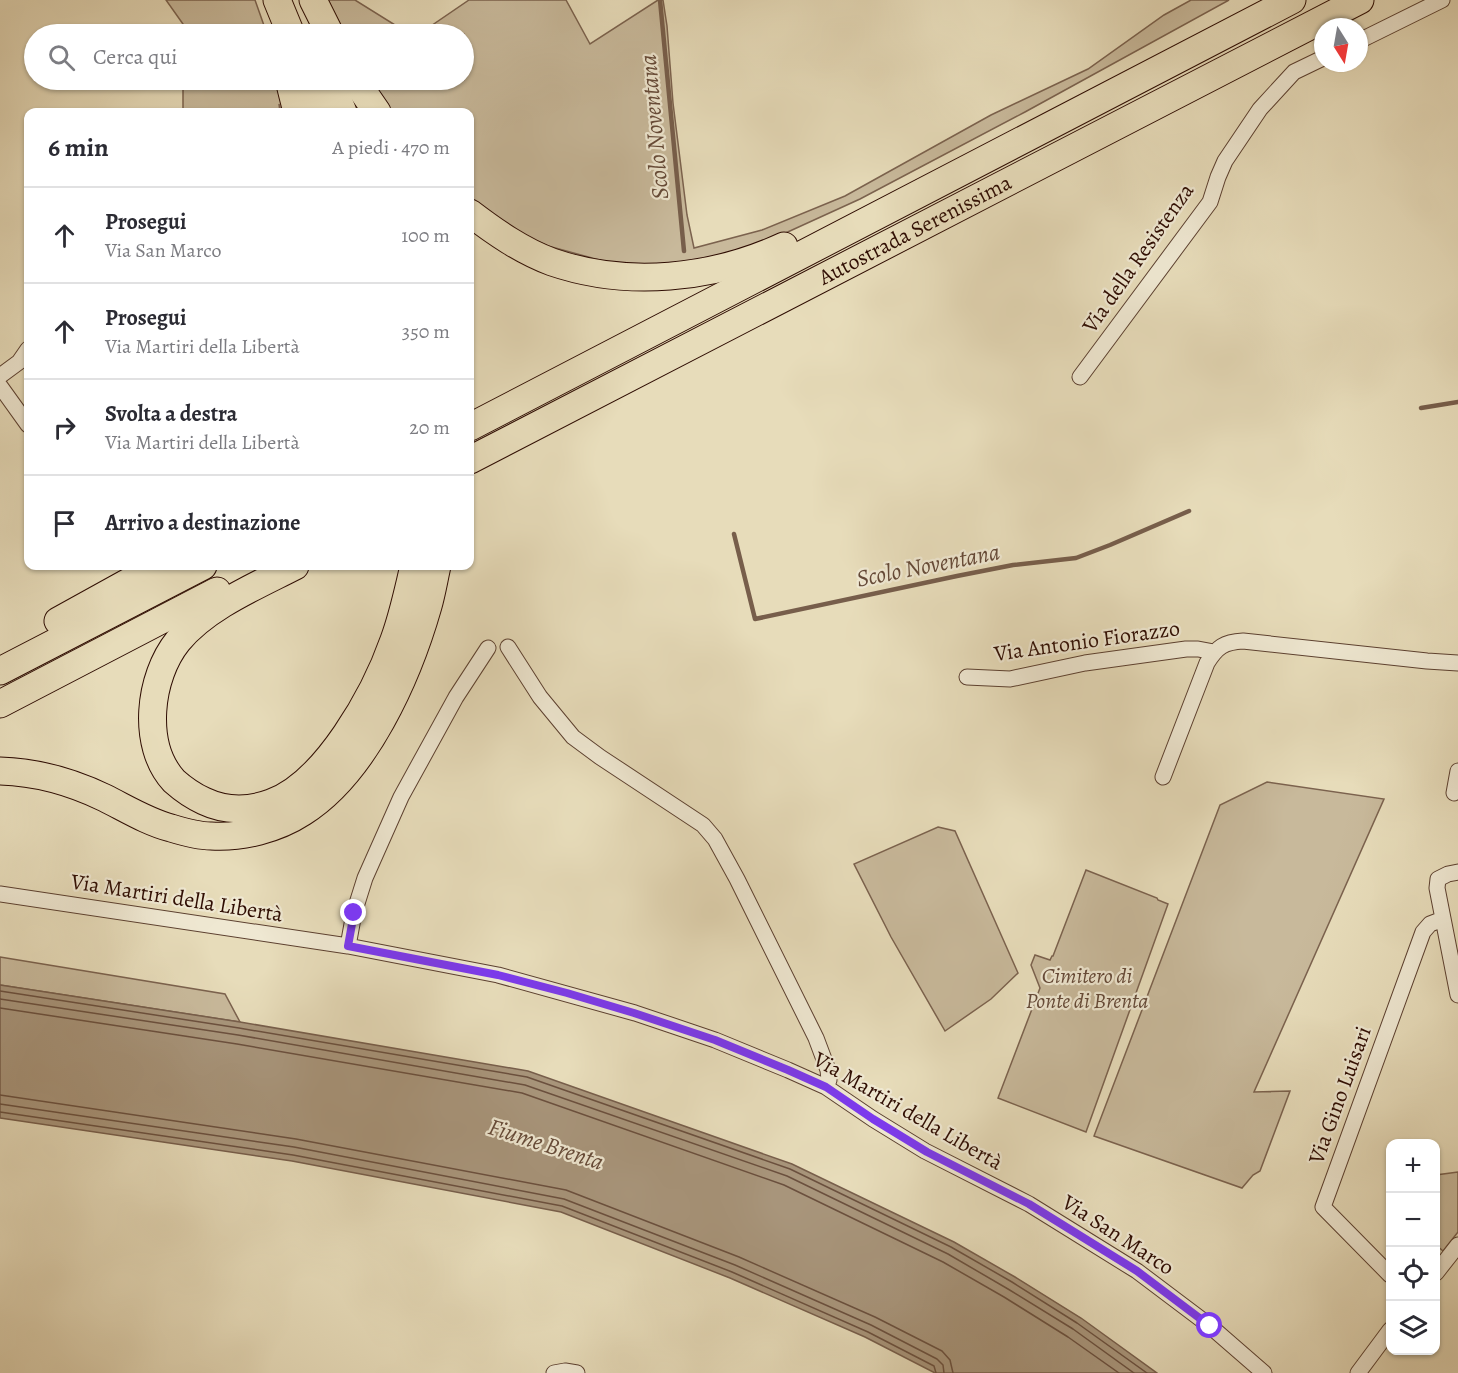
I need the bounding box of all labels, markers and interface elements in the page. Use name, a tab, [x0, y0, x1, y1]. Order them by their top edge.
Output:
north arrow	[1314, 18, 1368, 72]
search box	[24, 24, 474, 90]
icon: search	[45, 41, 78, 74]
text: Cerca qui	[93, 42, 178, 72]
water label: Scolo Noventana	[632, 53, 676, 201]
text: 6 min	[48, 130, 109, 165]
text: A piedi · 470 m	[332, 134, 450, 161]
street label: Autostrada Serenissima	[812, 167, 1017, 293]
street label: Via della Resistenza	[1075, 177, 1201, 340]
text: Prosegui	[105, 207, 186, 237]
icon: ahead	[48, 219, 81, 252]
text: 100 m	[401, 222, 450, 249]
text: Via San Marco	[105, 237, 221, 264]
text: Prosegui	[105, 303, 186, 333]
icon: ahead	[48, 315, 81, 348]
text: 350 m	[402, 318, 450, 345]
text: Via Martiri della Libertà	[105, 333, 300, 360]
text: Svolta a destra	[105, 399, 237, 429]
icon: right	[48, 411, 81, 444]
text: 20 m	[409, 414, 450, 441]
text: Via Martiri della Libertà	[105, 429, 300, 456]
icon: arrive	[48, 507, 81, 540]
text: Arrivo a destinazione	[105, 508, 300, 538]
water label: Scolo Noventana	[854, 535, 1002, 595]
street label: Via Antonio Fiorazzo	[991, 613, 1182, 669]
street label: Via Martiri della Libertà	[68, 866, 286, 930]
route end	[340, 899, 366, 925]
park label: Cimitero di Ponte di Brenta	[1026, 961, 1148, 1016]
street label: Via Gino Luisari	[1301, 1022, 1379, 1169]
street label: Via Martiri della Libertà	[807, 1044, 1009, 1178]
water label: Fiume Brenta	[484, 1110, 608, 1178]
map controls	[1386, 1139, 1440, 1355]
button: +	[1386, 1139, 1440, 1193]
street label: Via San Marco	[1055, 1187, 1180, 1282]
button: −	[1386, 1193, 1440, 1247]
button: locate	[1386, 1247, 1440, 1301]
button: layers	[1386, 1301, 1440, 1355]
route start	[1196, 1312, 1222, 1338]

